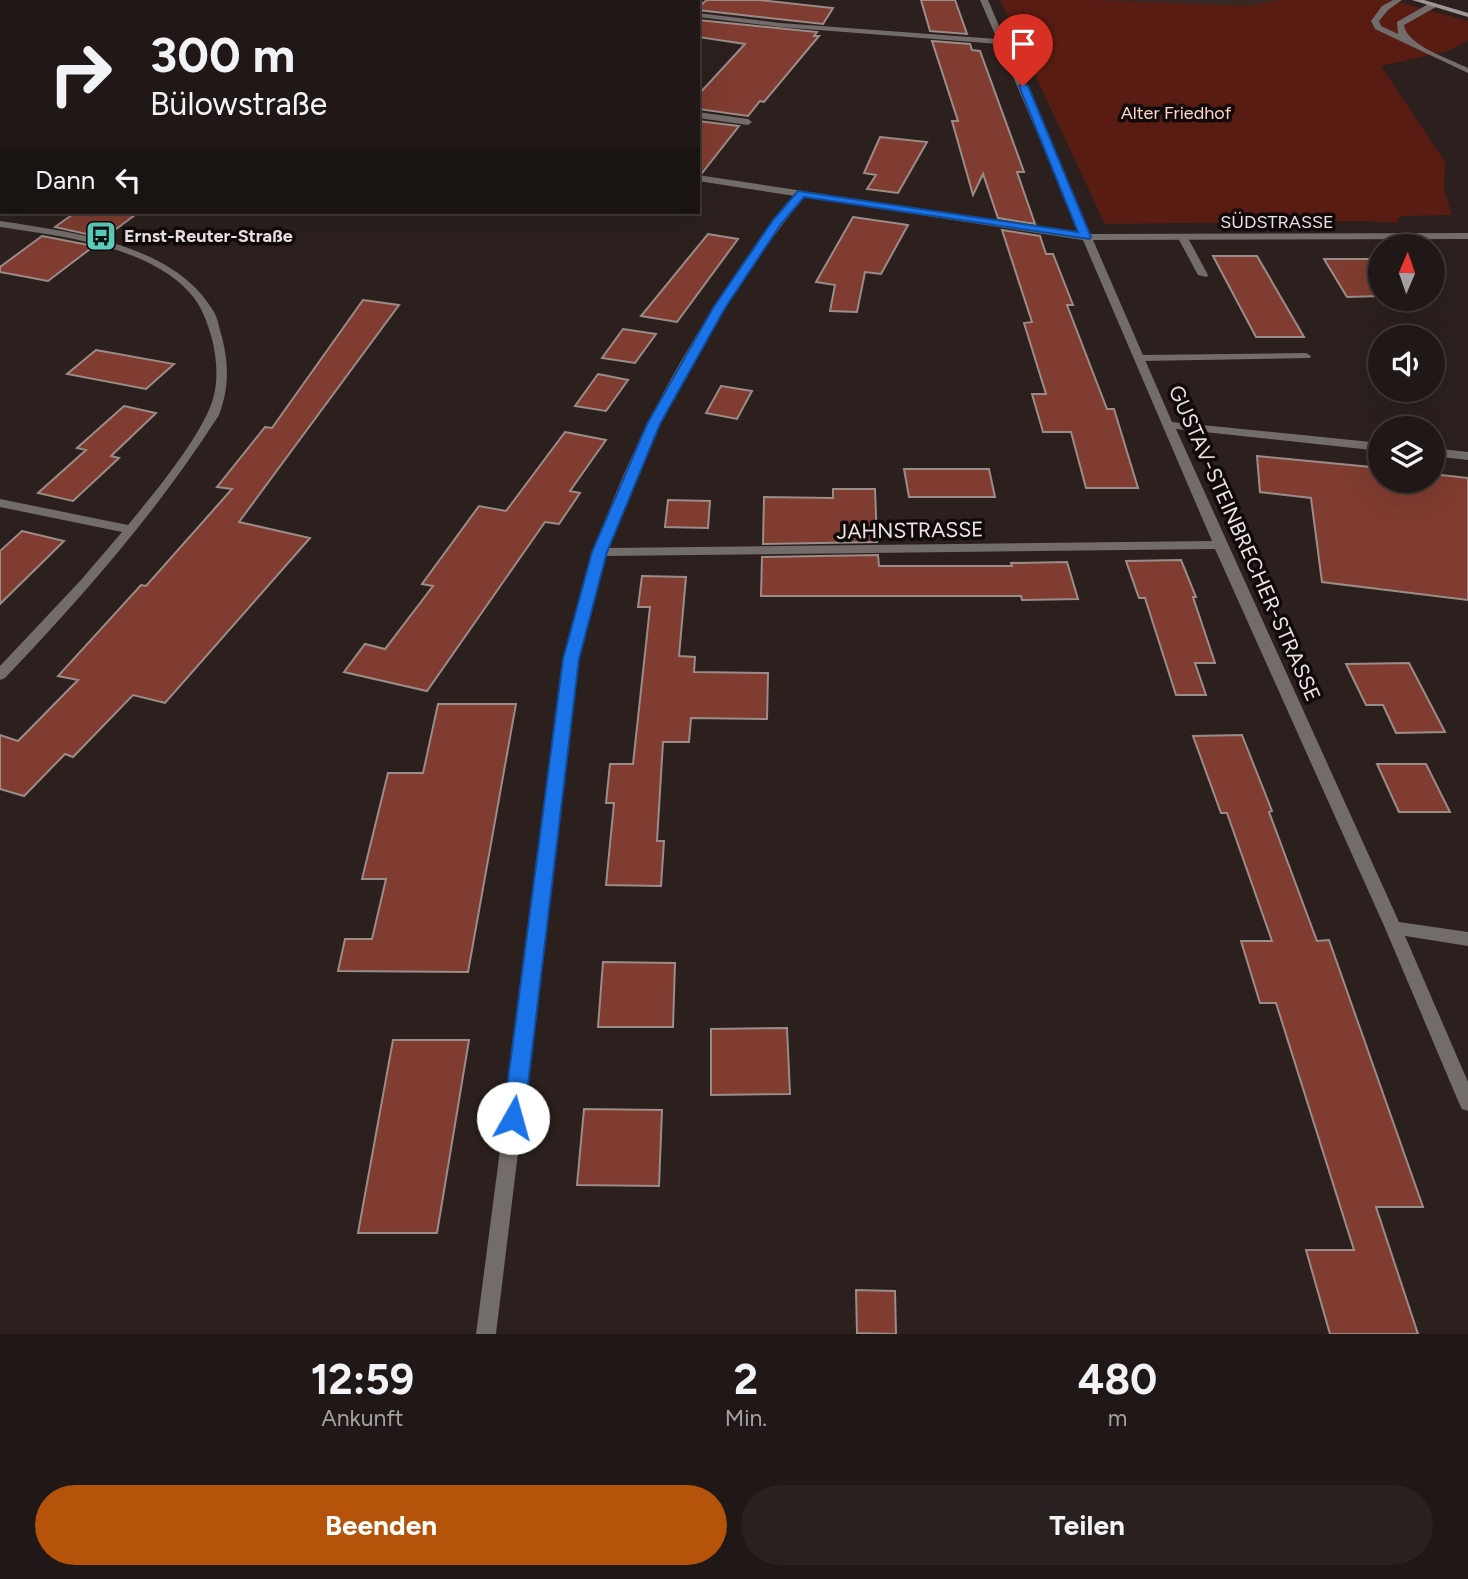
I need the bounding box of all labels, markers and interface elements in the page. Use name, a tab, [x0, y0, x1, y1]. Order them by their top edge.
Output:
pin	[993, 14, 1053, 86]
text: 300 m	[150, 25, 295, 84]
icon: arrive	[1004, 25, 1042, 63]
icon: right	[35, 28, 126, 119]
text: Bülowstraße	[150, 85, 327, 123]
park label: Alter Friedhof	[1121, 102, 1232, 124]
icon: left	[109, 161, 147, 199]
text: Dann	[35, 164, 95, 196]
street label: SÜDSTRASSE	[1220, 211, 1334, 233]
bus stop icon: Ernst-Reuter-Straße	[84, 219, 118, 253]
place label: Ernst-Reuter-Straße	[124, 225, 293, 247]
north arrow	[1368, 234, 1446, 312]
map controls	[1368, 234, 1445, 493]
button: sound	[1368, 325, 1445, 402]
street label: GUSTAV-STEINBRECHER-STRASSE	[1164, 381, 1326, 705]
button: layers	[1368, 416, 1445, 493]
street label: JAHNSTRASSE	[836, 516, 984, 544]
position arrow	[476, 1081, 550, 1155]
text: 12:59	[311, 1354, 414, 1405]
text: 2	[734, 1354, 758, 1405]
text: 480	[1078, 1354, 1157, 1405]
text: Ankunft	[321, 1404, 404, 1432]
text: Min.	[725, 1404, 767, 1432]
text: m	[1108, 1404, 1127, 1432]
button: Beenden	[35, 1485, 727, 1565]
button: Teilen	[741, 1485, 1433, 1565]

